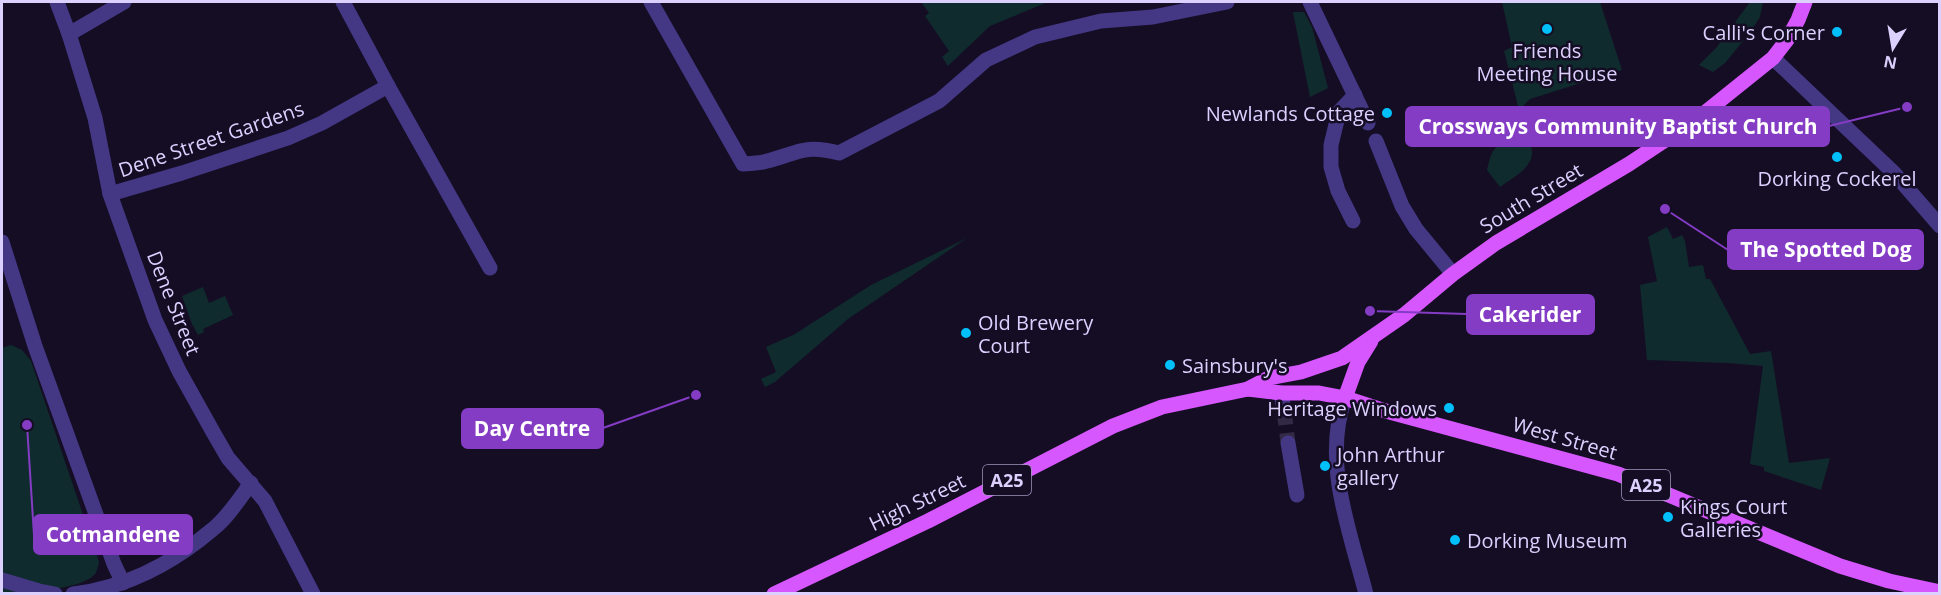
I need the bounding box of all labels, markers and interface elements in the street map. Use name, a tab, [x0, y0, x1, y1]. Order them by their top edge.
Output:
north arrow	[1863, 18, 1923, 78]
place label: Calli's Corner	[1703, 19, 1825, 46]
marker: Friends Meeting House	[1540, 22, 1554, 36]
marker: Calli's Corner	[1830, 25, 1844, 39]
place label: Friends Meeting House	[1477, 37, 1617, 87]
text: N	[1882, 51, 1899, 75]
street label: Dene Street Gardens	[115, 95, 307, 183]
place label: Newlands Cottage	[1206, 100, 1375, 127]
marker: Newlands Cottage	[1380, 106, 1394, 120]
callout: Crossways Community Baptist Church	[1406, 107, 1829, 146]
text: Crossways Community Baptist Church	[1418, 112, 1818, 140]
marker: Dorking Cockerel	[1830, 150, 1844, 164]
street label: South Street	[1474, 157, 1588, 239]
place label: Dorking Cockerel	[1758, 165, 1917, 192]
callout: The Spotted Dog	[1728, 230, 1923, 269]
text: The Spotted Dog	[1740, 235, 1912, 263]
street label: Dene Street	[141, 247, 207, 359]
callout: Cakerider	[1467, 295, 1594, 334]
text: Cakerider	[1479, 300, 1582, 328]
place label: Old Brewery Court	[978, 309, 1094, 359]
marker: Old Brewery Court	[959, 326, 973, 340]
place label: Sainsbury's	[1182, 352, 1288, 379]
marker: Sainsbury's	[1163, 358, 1177, 372]
place label: Heritage Windows	[1267, 395, 1437, 422]
marker: Heritage Windows	[1442, 401, 1456, 415]
callout: Day Centre	[462, 409, 603, 448]
street label: West Street	[1510, 410, 1620, 466]
text: Day Centre	[474, 414, 590, 442]
place label: John Arthur gallery	[1335, 441, 1445, 491]
marker: John Arthur gallery	[1318, 459, 1332, 473]
road number: A25	[983, 465, 1031, 495]
street label: High Street	[864, 467, 970, 537]
road number: A25	[1622, 470, 1670, 500]
place label: Kings Court Galleries	[1680, 493, 1787, 543]
marker: Kings Court Galleries	[1661, 510, 1675, 524]
callout: Cotmandene	[34, 515, 192, 554]
text: Cotmandene	[46, 520, 180, 548]
place label: Dorking Museum	[1467, 527, 1627, 554]
marker: Dorking Museum	[1448, 533, 1462, 547]

